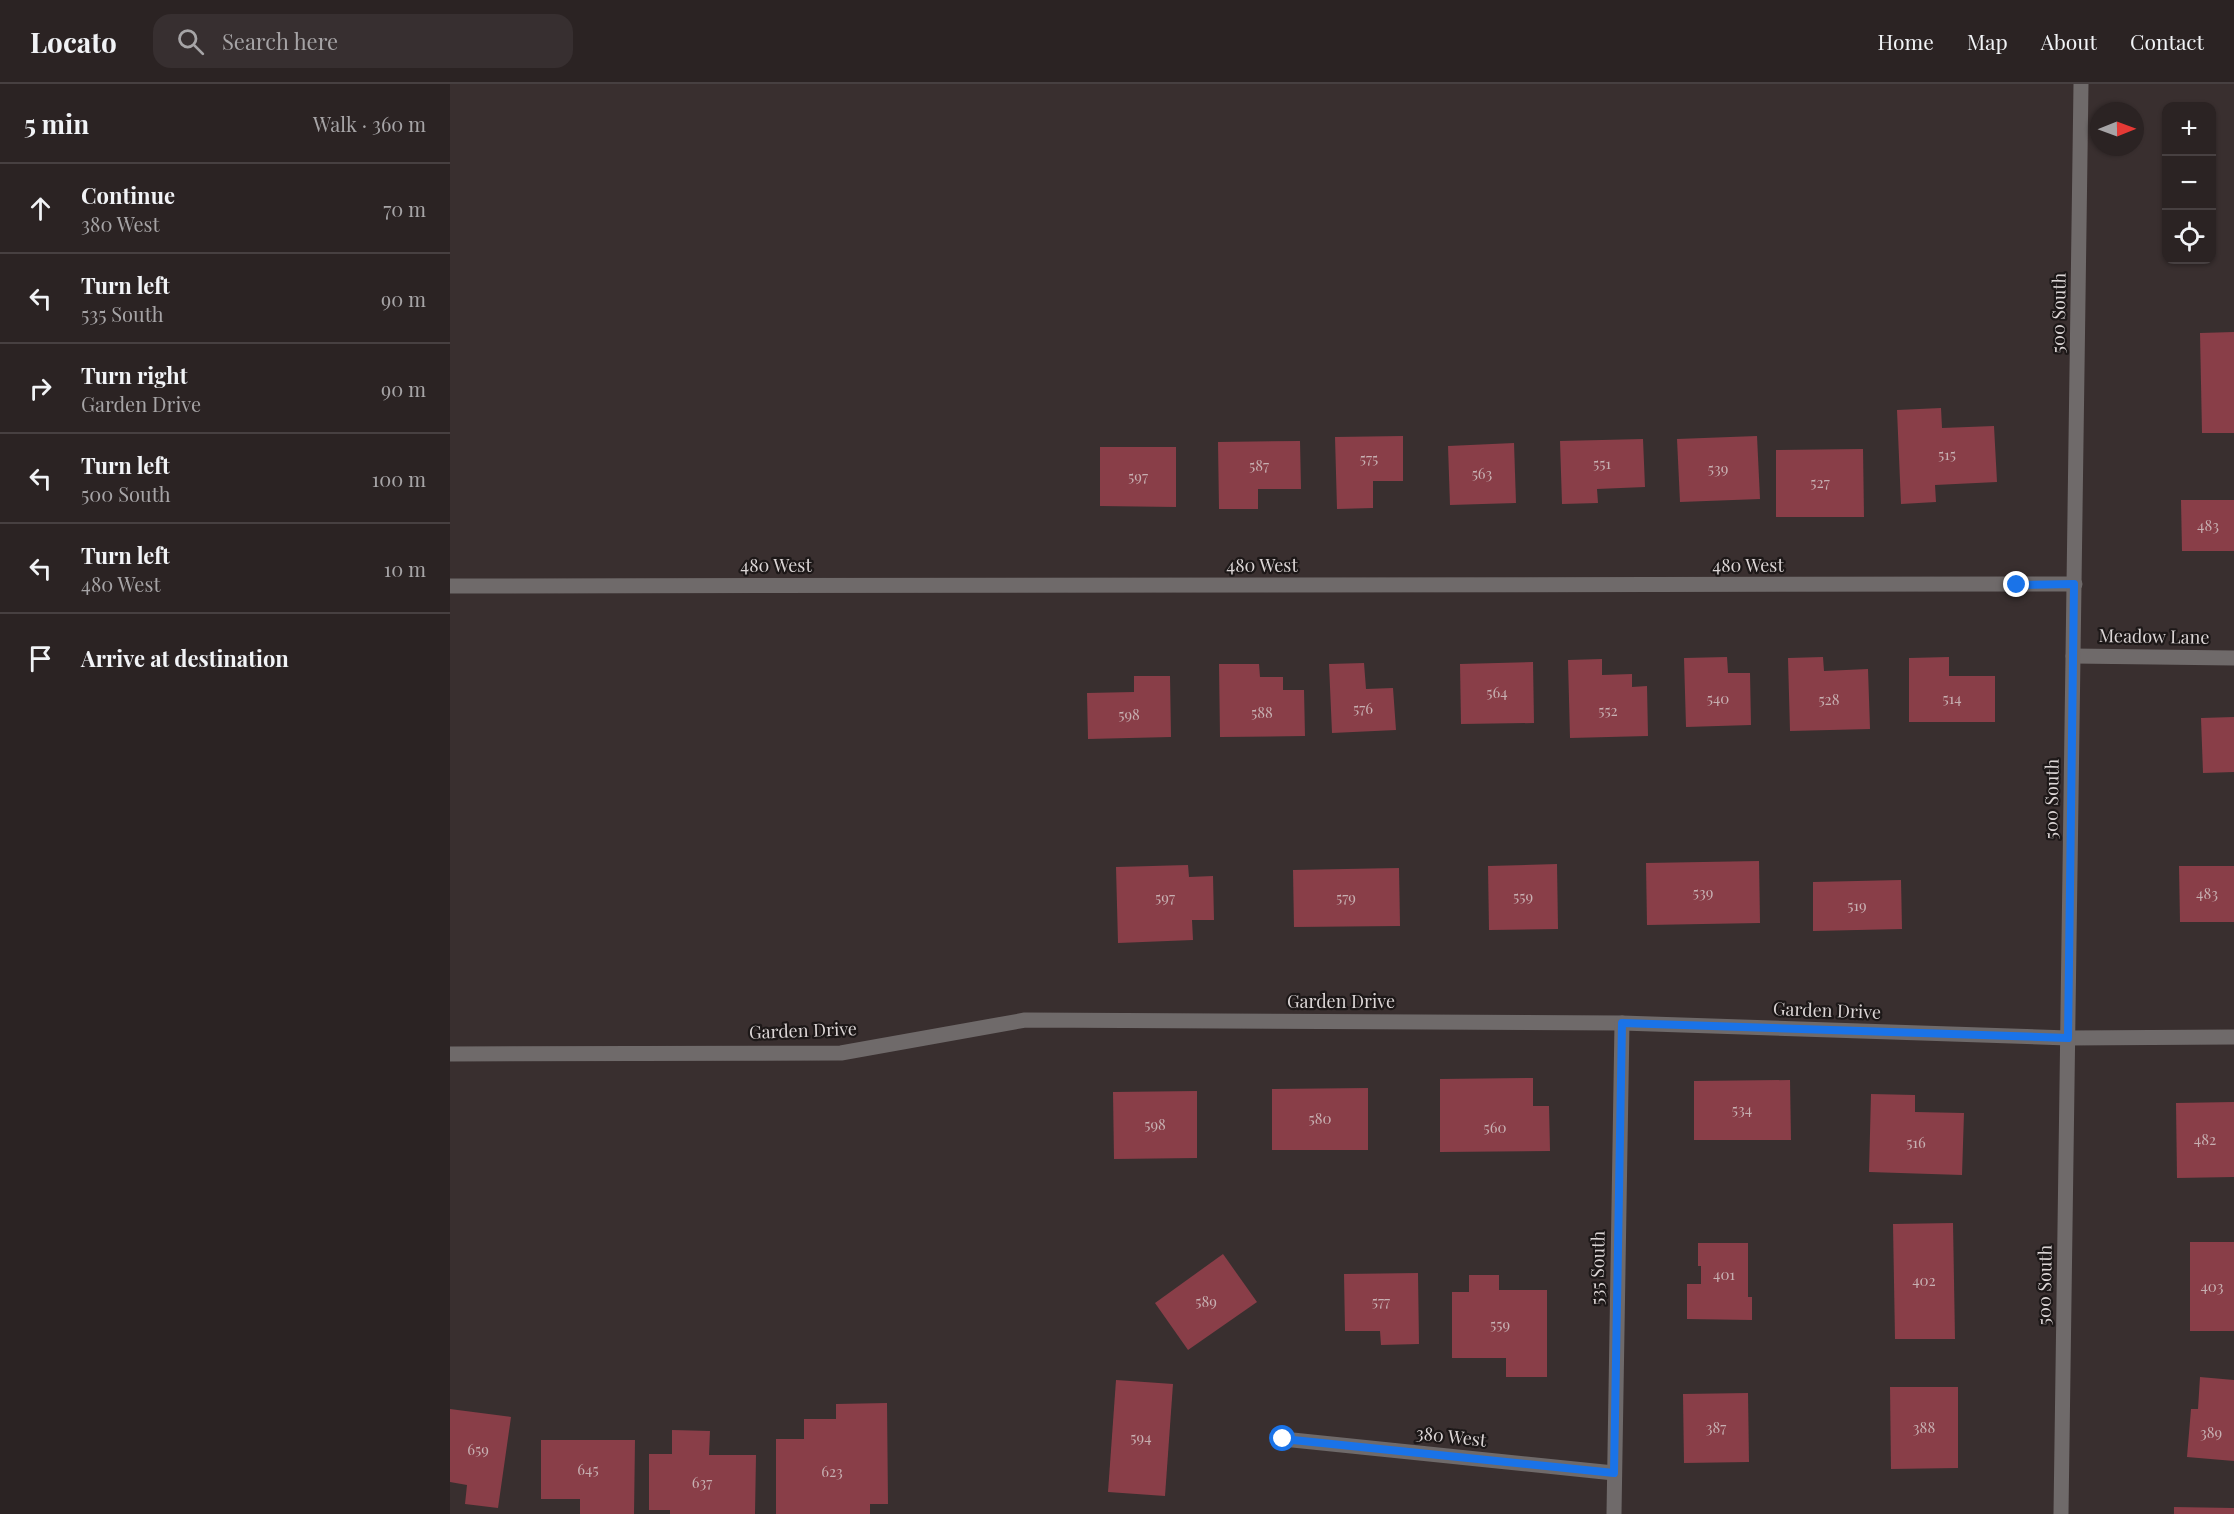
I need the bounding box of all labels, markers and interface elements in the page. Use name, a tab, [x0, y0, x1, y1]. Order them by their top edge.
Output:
search box	[153, 14, 573, 68]
text: Locato	[30, 23, 117, 60]
icon: search	[174, 25, 207, 58]
text: Search here	[222, 26, 338, 56]
text: Home	[1878, 27, 1934, 55]
text: Map	[1967, 27, 2008, 55]
text: About	[2041, 27, 2097, 55]
text: Contact	[2130, 27, 2204, 55]
north arrow	[2090, 102, 2144, 156]
map controls	[2162, 102, 2216, 264]
button: +	[2162, 102, 2216, 156]
text: 5 min	[24, 106, 89, 141]
text: Walk · 360 m	[313, 110, 426, 137]
button: −	[2162, 156, 2216, 210]
text: Continue	[81, 180, 175, 210]
icon: ahead	[24, 192, 57, 225]
text: 70 m	[383, 195, 426, 222]
text: 380 West	[81, 210, 160, 237]
button: locate	[2162, 210, 2216, 264]
text: Turn left	[81, 270, 170, 300]
street label: 500 South	[2045, 272, 2071, 353]
icon: left	[24, 282, 57, 315]
text: 90 m	[381, 285, 426, 312]
text: 535 South	[81, 300, 164, 327]
text: Turn right	[81, 360, 187, 390]
icon: right	[24, 372, 57, 405]
text: 90 m	[381, 375, 426, 402]
text: Garden Drive	[81, 390, 201, 417]
house number: 515	[1938, 444, 1956, 464]
house number: 575	[1360, 448, 1378, 468]
text: Turn left	[81, 450, 170, 480]
house number: 551	[1593, 453, 1611, 473]
house number: 587	[1249, 455, 1269, 475]
house number: 539	[1708, 458, 1728, 478]
icon: left	[24, 462, 57, 495]
house number: 563	[1472, 463, 1493, 483]
text: 100 m	[372, 465, 426, 492]
house number: 597	[1128, 466, 1148, 486]
house number: 527	[1810, 472, 1830, 492]
text: 500 South	[81, 480, 171, 507]
house number: 483	[2197, 515, 2219, 535]
text: Turn left	[81, 540, 170, 570]
icon: left	[24, 552, 57, 585]
street label: 480 West	[740, 553, 812, 577]
street label: 480 West	[1226, 553, 1298, 577]
street label: 480 West	[1712, 553, 1784, 577]
text: 10 m	[384, 555, 426, 582]
text: 480 West	[81, 570, 160, 597]
route end	[2003, 571, 2029, 597]
street label: Meadow Lane	[2098, 623, 2210, 649]
icon: arrive	[24, 642, 57, 675]
text: Arrive at destination	[81, 643, 289, 673]
house number: 564	[1486, 682, 1508, 702]
house number: 540	[1707, 688, 1729, 708]
house number: 514	[1942, 688, 1962, 708]
house number: 528	[1818, 689, 1840, 709]
house number: 576	[1353, 698, 1373, 718]
house number: 552	[1598, 700, 1618, 720]
house number: 588	[1251, 702, 1273, 722]
house number: 598	[1118, 704, 1140, 724]
street label: 500 South	[2038, 758, 2064, 839]
house number: 539	[1693, 882, 1713, 902]
house number: 483	[2196, 883, 2218, 903]
house number: 559	[1513, 886, 1533, 906]
house number: 597	[1155, 887, 1175, 907]
house number: 579	[1336, 887, 1356, 907]
house number: 519	[1847, 895, 1867, 915]
street label: Garden Drive	[1287, 989, 1395, 1013]
street label: Garden Drive	[1773, 996, 1881, 1024]
street label: Garden Drive	[749, 1016, 857, 1044]
house number: 534	[1732, 1099, 1752, 1119]
house number: 580	[1308, 1108, 1332, 1128]
house number: 598	[1144, 1114, 1166, 1134]
house number: 560	[1484, 1117, 1506, 1137]
house number: 482	[2194, 1129, 2216, 1149]
house number: 516	[1906, 1132, 1926, 1152]
street label: 535 South	[1584, 1230, 1610, 1305]
street label: 500 South	[2031, 1244, 2057, 1325]
house number: 401	[1713, 1264, 1735, 1284]
house number: 402	[1912, 1270, 1936, 1290]
house number: 403	[2200, 1276, 2224, 1296]
house number: 589	[1195, 1291, 1217, 1311]
house number: 577	[1372, 1291, 1390, 1311]
house number: 559	[1490, 1314, 1510, 1334]
house number: 387	[1706, 1417, 1726, 1437]
house number: 388	[1913, 1417, 1935, 1437]
street label: 380 West	[1415, 1420, 1488, 1452]
house number: 389	[2200, 1422, 2222, 1442]
route start	[1269, 1425, 1295, 1451]
house number: 594	[1130, 1427, 1152, 1447]
house number: 659	[467, 1439, 489, 1459]
house number: 645	[577, 1459, 599, 1479]
house number: 623	[821, 1461, 843, 1481]
house number: 637	[692, 1472, 712, 1492]

